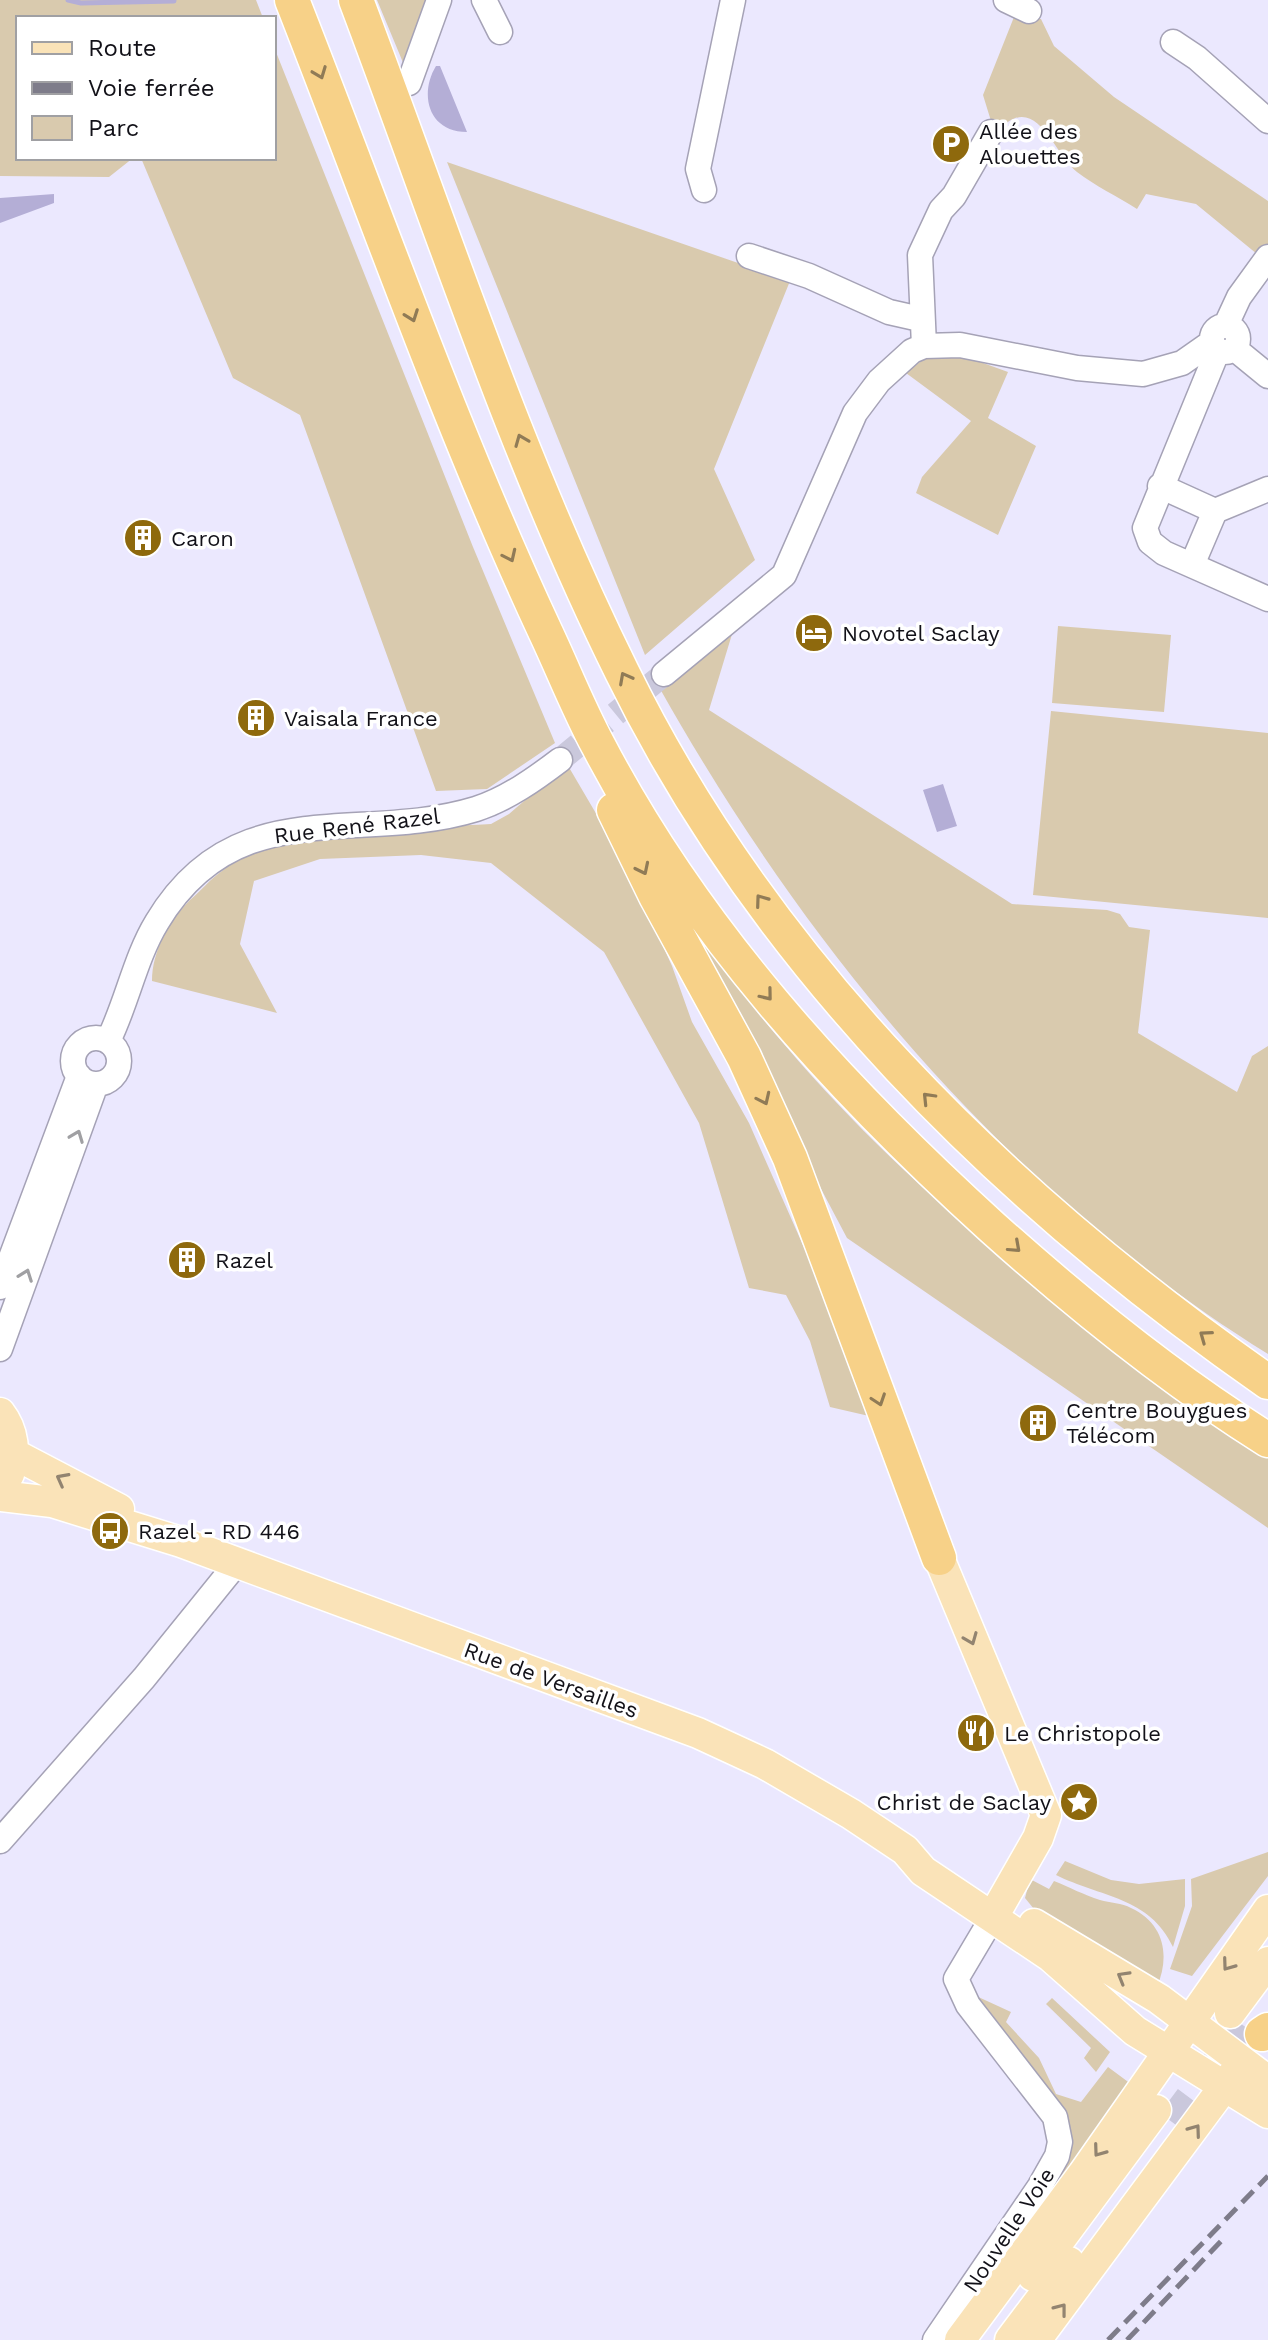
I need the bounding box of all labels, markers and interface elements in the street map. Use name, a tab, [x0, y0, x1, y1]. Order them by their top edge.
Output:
legend	[16, 16, 276, 160]
text: Route	[88, 34, 157, 62]
one-way arrow	[310, 65, 327, 79]
text: Voie ferrée	[88, 74, 215, 102]
text: Parc	[88, 114, 139, 142]
place label: Allée des Alouettes	[979, 119, 1081, 169]
parking icon: Allée des Alouettes	[930, 123, 972, 165]
one-way arrow	[402, 308, 419, 322]
one-way arrow	[514, 434, 531, 448]
building icon: Caron	[122, 517, 164, 559]
place label: Caron	[171, 526, 234, 551]
one-way arrow	[501, 548, 517, 563]
hotel icon: Novotel Saclay	[793, 612, 835, 654]
place label: Novotel Saclay	[842, 621, 1000, 646]
one-way arrow	[619, 672, 634, 686]
building icon: Vaisala France	[235, 697, 277, 739]
place label: Vaisala France	[284, 706, 438, 731]
street label: Rue René Razel	[273, 803, 442, 849]
one-way arrow	[633, 861, 649, 876]
one-way arrow	[756, 894, 770, 908]
one-way arrow	[757, 986, 772, 1000]
one-way arrow	[754, 1091, 770, 1106]
one-way arrow	[923, 1093, 937, 1107]
one-way arrow	[67, 1130, 84, 1144]
one-way arrow	[1006, 1238, 1020, 1252]
building icon: Razel	[166, 1239, 208, 1281]
place label: Razel	[215, 1248, 273, 1273]
one-way arrow	[16, 1269, 33, 1283]
one-way arrow	[1199, 1331, 1214, 1345]
one-way arrow	[870, 1392, 886, 1406]
place label: Centre Bouygues Télécom	[1066, 1398, 1247, 1448]
building icon: Centre Bouygues Télécom	[1017, 1402, 1059, 1444]
one-way arrow	[56, 1474, 71, 1489]
bus stop icon: Razel - RD 446	[89, 1510, 131, 1552]
place label: Razel - RD 446	[138, 1519, 300, 1544]
one-way arrow	[962, 1631, 978, 1645]
street label: Rue de Versailles	[461, 1637, 641, 1723]
restaurant icon: Le Christopole	[955, 1712, 997, 1754]
place label: Le Christopole	[1004, 1721, 1161, 1746]
place icon: Christ de Saclay	[1058, 1781, 1100, 1823]
place label: Christ de Saclay	[877, 1790, 1052, 1815]
one-way arrow	[1223, 1956, 1238, 1970]
one-way arrow	[1117, 1971, 1132, 1987]
one-way arrow	[1185, 2124, 1200, 2139]
one-way arrow	[1094, 2143, 1109, 2157]
street label: Nouvelle Voie	[958, 2163, 1060, 2297]
one-way arrow	[1051, 2303, 1065, 2318]

